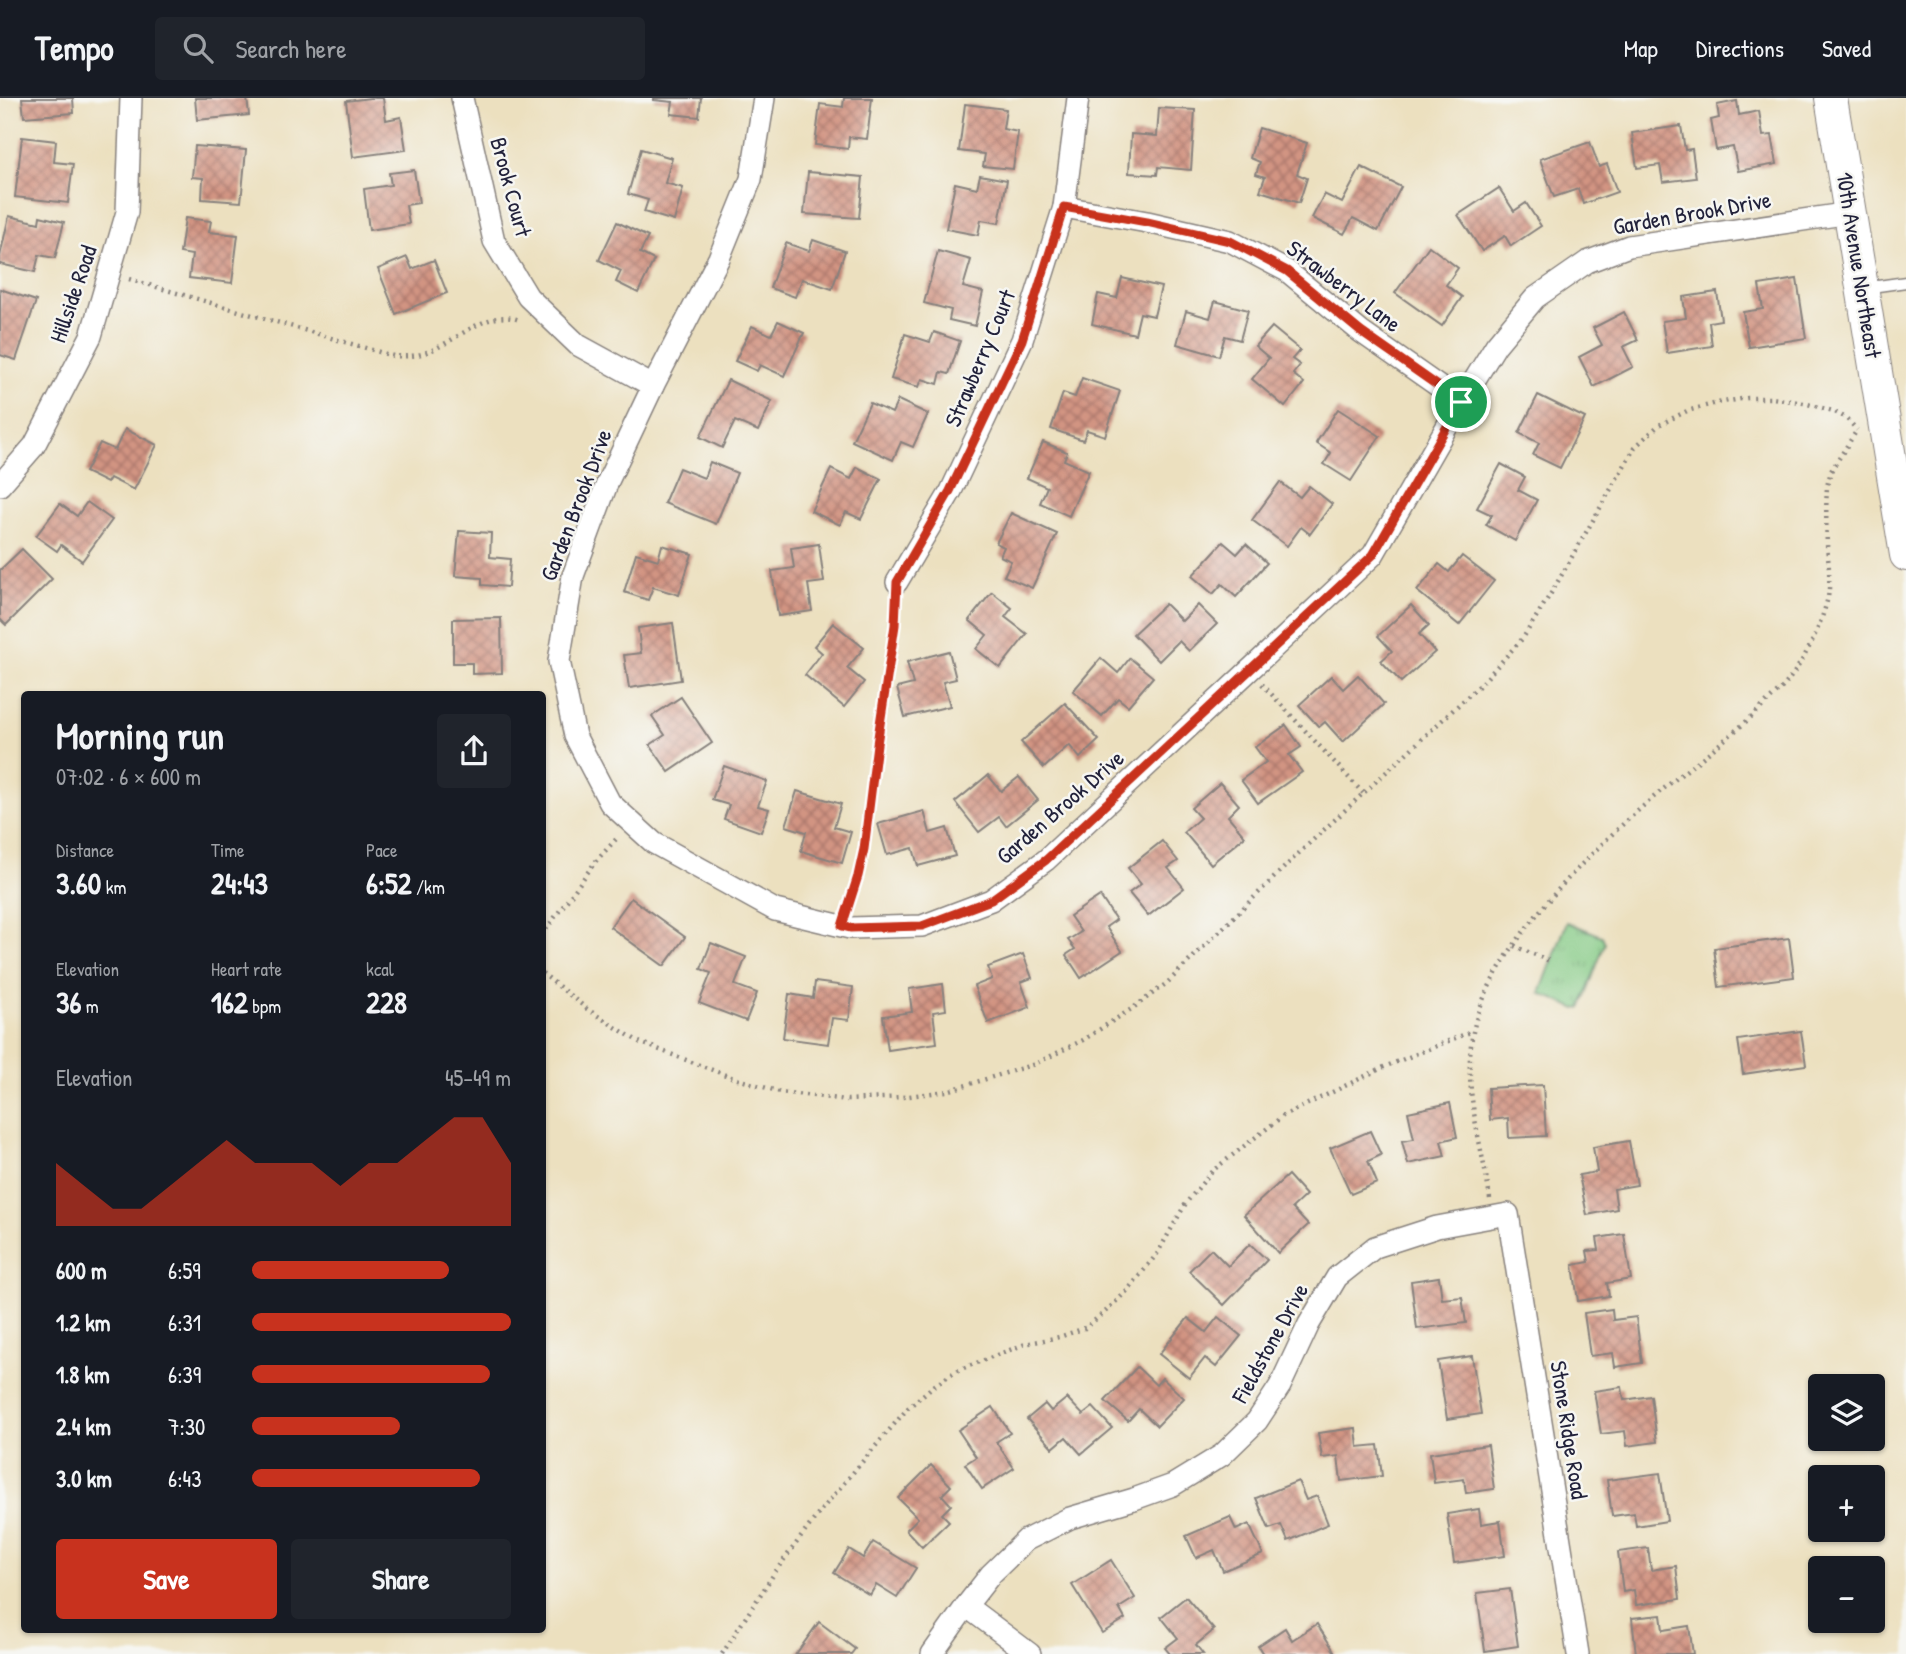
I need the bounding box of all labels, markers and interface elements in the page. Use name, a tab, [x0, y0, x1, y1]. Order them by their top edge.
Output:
search box	[155, 17, 645, 80]
text: Tempo	[35, 26, 113, 70]
icon: search	[179, 29, 217, 67]
text: Search here	[235, 31, 347, 66]
text: Map	[1624, 32, 1658, 64]
text: Directions	[1696, 32, 1784, 64]
text: Saved	[1822, 32, 1871, 64]
street label: Brook Court	[483, 134, 540, 241]
street label: 10th Avenue Northeast	[1829, 170, 1890, 361]
street label: Garden Brook Drive	[1610, 183, 1773, 242]
street label: Strawberry Lane	[1281, 232, 1408, 339]
street label: Hillside Road	[41, 241, 104, 347]
street label: Strawberry Court	[937, 283, 1023, 431]
pin	[1431, 372, 1491, 432]
icon: arrive	[1442, 383, 1480, 421]
street label: Garden Brook Drive	[532, 425, 619, 585]
text: Morning run	[56, 709, 224, 761]
button: share	[437, 714, 511, 788]
street label: Garden Brook Drive	[989, 742, 1130, 871]
text: 07:02 · 6 × 600 m	[56, 761, 201, 792]
text: Distance	[56, 837, 114, 863]
text: Time	[211, 837, 245, 863]
text: Pace	[366, 837, 398, 863]
text: 3.60	[56, 863, 101, 903]
text: 24:43	[211, 863, 268, 903]
text: 6:52	[366, 863, 412, 903]
text: km	[101, 874, 126, 900]
text: /km	[412, 874, 445, 900]
text: Elevation	[56, 956, 119, 982]
text: Heart rate	[211, 956, 282, 982]
text: kcal	[366, 956, 394, 982]
text: 36	[56, 982, 81, 1022]
text: 162	[211, 982, 248, 1022]
text: 228	[366, 982, 407, 1022]
text: m	[81, 993, 99, 1019]
text: bpm	[248, 993, 281, 1019]
text: Elevation	[56, 1062, 132, 1093]
text: 45–49 m	[445, 1062, 511, 1093]
text: 600 m	[56, 1255, 107, 1286]
text: 6:59	[168, 1255, 201, 1286]
street label: Fieldstone Drive	[1223, 1277, 1315, 1409]
text: 1.2 km	[56, 1307, 111, 1338]
text: 6:31	[168, 1307, 201, 1338]
text: 1.8 km	[56, 1359, 110, 1390]
text: 6:39	[168, 1359, 201, 1390]
street label: Stone Ridge Road	[1543, 1359, 1596, 1501]
map controls	[1808, 1374, 1885, 1633]
button: layers	[1808, 1374, 1885, 1451]
text: 2.4 km	[56, 1411, 111, 1442]
text: 7:30	[168, 1411, 205, 1442]
text: 3.0 km	[56, 1463, 112, 1494]
text: 6:43	[168, 1463, 201, 1494]
button: +	[1808, 1465, 1885, 1542]
button: Save	[56, 1539, 277, 1619]
button: Share	[291, 1539, 511, 1619]
button: −	[1808, 1556, 1885, 1633]

